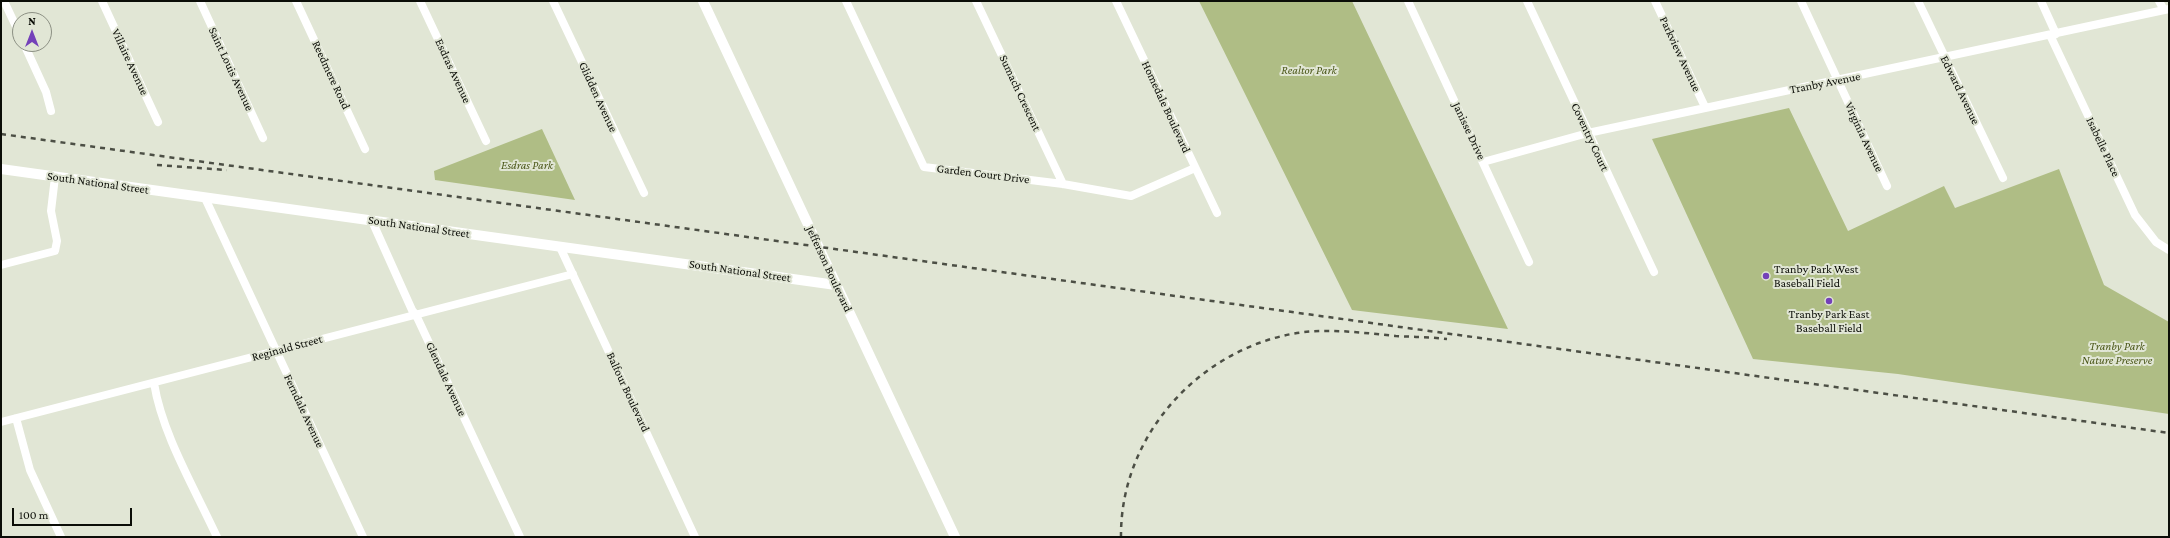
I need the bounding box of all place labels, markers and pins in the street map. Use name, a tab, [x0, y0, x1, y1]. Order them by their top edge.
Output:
place label: Tranby Park West Baseball Field	[1774, 262, 1859, 290]
marker: Tranby Park West Baseball Field	[1761, 271, 1771, 281]
marker: Tranby Park East Baseball Field	[1824, 296, 1834, 306]
place label: Tranby Park East Baseball Field	[1789, 307, 1869, 335]

